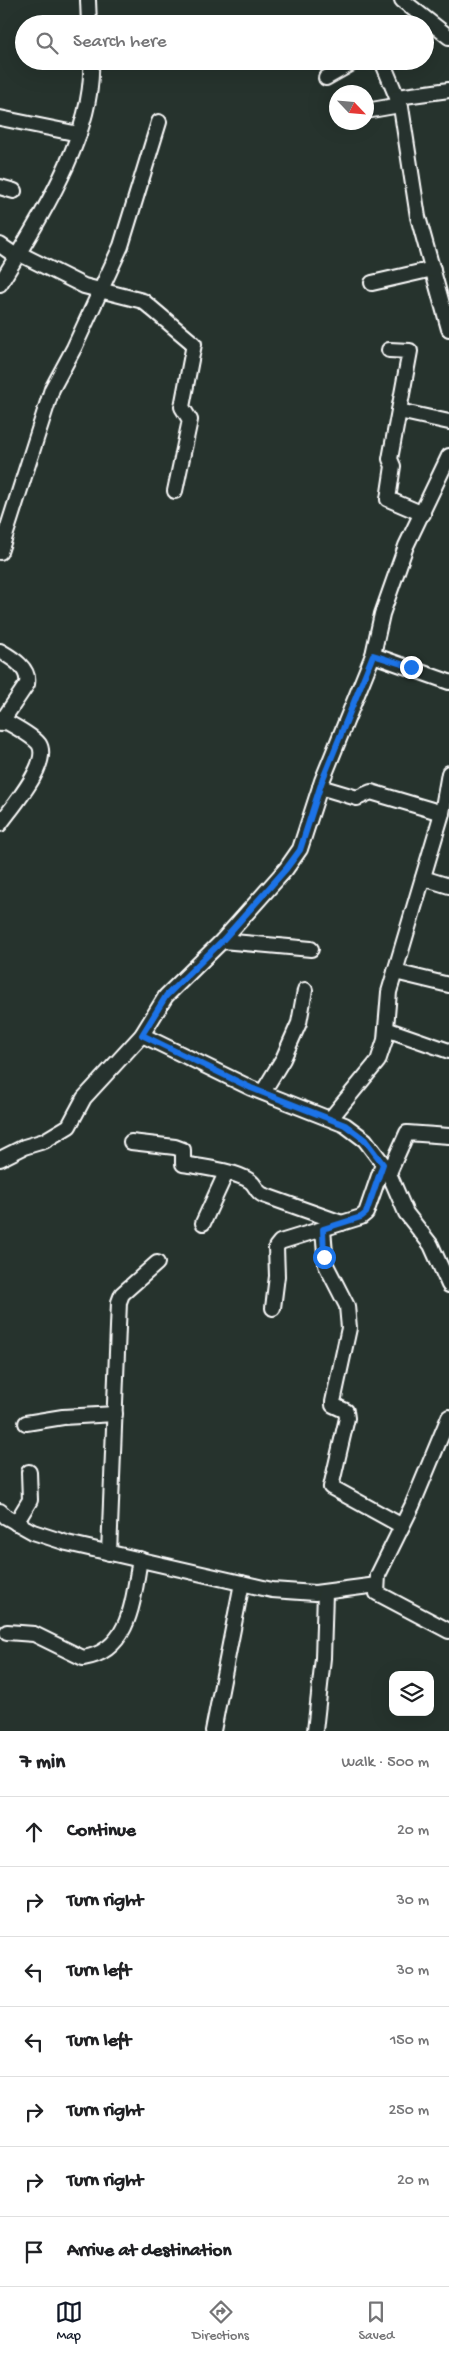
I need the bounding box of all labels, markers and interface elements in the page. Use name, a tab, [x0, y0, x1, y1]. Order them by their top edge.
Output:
search box	[15, 15, 434, 70]
icon: search	[33, 29, 61, 57]
text: Search here	[73, 31, 167, 54]
north arrow	[329, 85, 374, 130]
route end	[400, 656, 423, 679]
route start	[313, 1246, 336, 1269]
map controls	[389, 1671, 434, 1716]
button: layers	[389, 1671, 434, 1716]
text: 7 min	[20, 1751, 65, 1776]
text: Walk · 500 m	[342, 1754, 429, 1773]
icon: ahead	[20, 1818, 48, 1846]
text: Continue	[67, 1820, 136, 1843]
text: 20 m	[397, 1822, 429, 1841]
icon: right	[20, 1888, 48, 1916]
text: Turn right	[67, 1890, 143, 1913]
text: 30 m	[396, 1892, 429, 1911]
icon: left	[20, 1958, 48, 1986]
text: Turn left	[67, 1960, 131, 1983]
text: 30 m	[396, 1962, 429, 1981]
icon: left	[20, 2028, 48, 2056]
text: Turn left	[67, 2030, 131, 2053]
text: 150 m	[390, 2032, 429, 2051]
icon: right	[20, 2098, 48, 2126]
text: Turn right	[67, 2100, 143, 2123]
text: 250 m	[389, 2102, 429, 2121]
icon: right	[20, 2168, 48, 2196]
text: Turn right	[67, 2170, 143, 2193]
text: 20 m	[397, 2172, 429, 2191]
icon: arrive	[20, 2238, 48, 2266]
text: Arrive at destination	[67, 2240, 231, 2263]
tab: Map	[55, 2298, 83, 2345]
tab: Directions	[192, 2298, 249, 2345]
tab: Saved	[358, 2298, 394, 2345]

